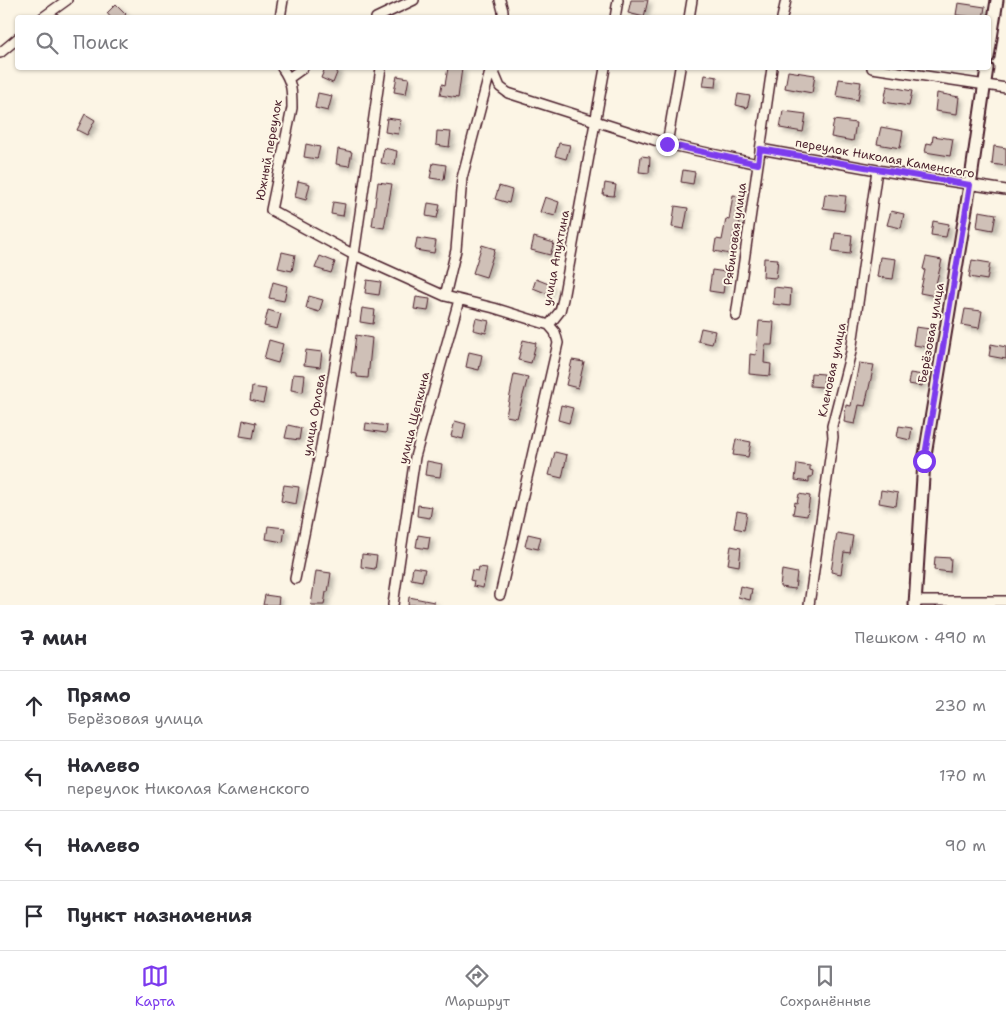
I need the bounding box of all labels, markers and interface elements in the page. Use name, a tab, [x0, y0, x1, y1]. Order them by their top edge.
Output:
search box	[15, 15, 991, 70]
icon: search	[33, 29, 61, 57]
text: Поиск	[73, 30, 128, 55]
street label: Южный переулок	[252, 98, 286, 202]
route end	[656, 133, 679, 156]
street label: переулок Николая Каменского	[794, 134, 976, 182]
street label: Рябиновая улица	[720, 181, 750, 286]
street label: улица Апухтина	[539, 208, 573, 307]
street label: Берёзовая улица	[914, 281, 948, 385]
street label: Кленовая улица	[814, 321, 850, 419]
street label: улица Щепкина	[395, 370, 433, 466]
street label: улица Орлова	[299, 372, 329, 457]
route start	[913, 450, 936, 473]
text: 7 мин	[20, 624, 87, 652]
text: Пешком · 490 m	[855, 627, 986, 648]
text: Прямо	[67, 683, 131, 708]
icon: ahead	[20, 692, 48, 720]
text: 230 m	[934, 695, 986, 716]
text: Берёзовая улица	[67, 708, 203, 729]
text: Налево	[67, 753, 140, 778]
icon: left	[20, 762, 48, 790]
text: 170 m	[939, 765, 986, 786]
text: переулок Николая Каменского	[67, 778, 310, 799]
icon: left	[20, 832, 48, 860]
text: Налево	[67, 833, 140, 858]
text: 90 m	[945, 835, 986, 856]
icon: arrive	[20, 902, 48, 930]
text: Пункт назначения	[67, 903, 252, 928]
tab: Карта	[135, 962, 175, 1010]
tab: Маршрут	[445, 962, 510, 1010]
tab: Сохранённые	[780, 962, 871, 1010]

